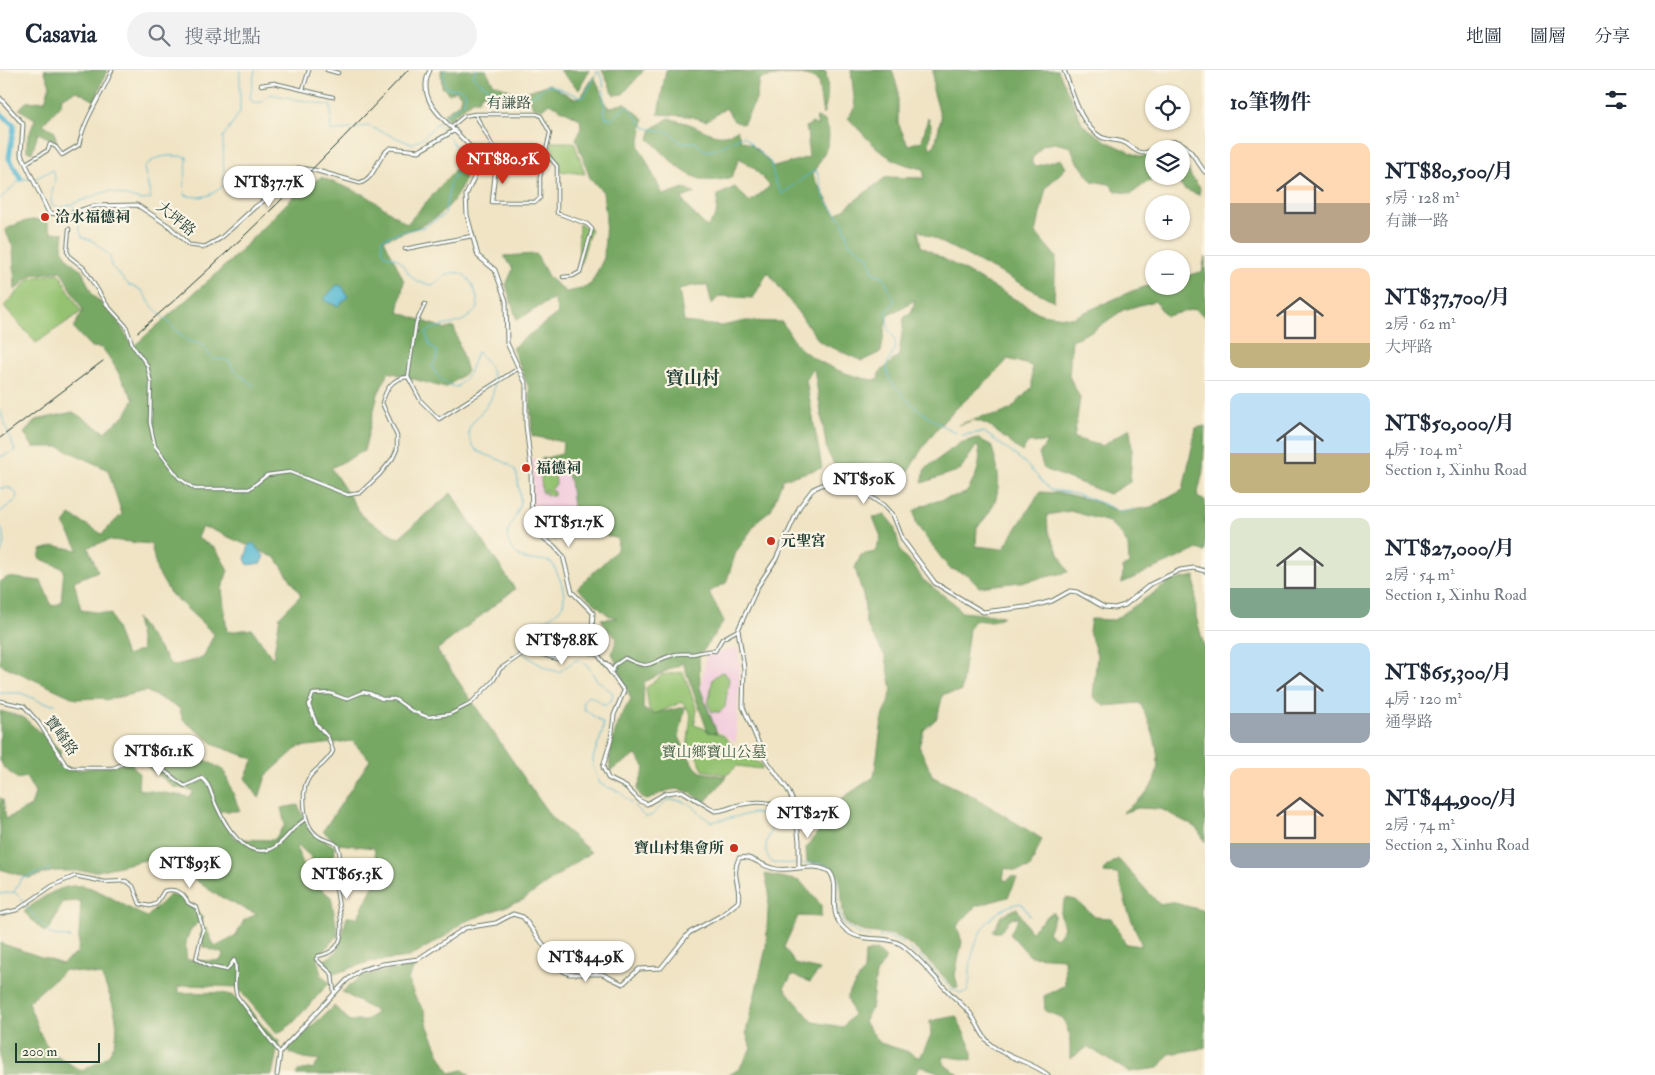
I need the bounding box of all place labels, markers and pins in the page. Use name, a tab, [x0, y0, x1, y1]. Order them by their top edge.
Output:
pin: NT$80.5K	[451, 142, 555, 185]
pin: NT$37.7K	[217, 166, 321, 208]
place label: 洽水福德祠	[55, 208, 130, 227]
marker: 洽水福德祠	[39, 211, 51, 223]
place label: 福德祠	[536, 459, 581, 478]
marker: 福德祠	[520, 462, 532, 474]
pin: NT$50K	[823, 462, 905, 505]
pin: NT$51.7K	[517, 506, 621, 548]
place label: 元聖宮	[781, 532, 826, 551]
marker: 元聖宮	[765, 535, 777, 547]
pin: NT$78.8K	[510, 624, 614, 666]
pin: NT$61.1K	[107, 734, 211, 777]
pin: NT$27K	[767, 796, 849, 839]
place label: 寶山村集會所	[634, 839, 724, 858]
marker: 寶山村集會所	[728, 842, 740, 854]
pin: NT$93K	[149, 846, 231, 889]
pin: NT$65.3K	[295, 858, 399, 900]
pin: NT$44.9K	[534, 940, 638, 983]

